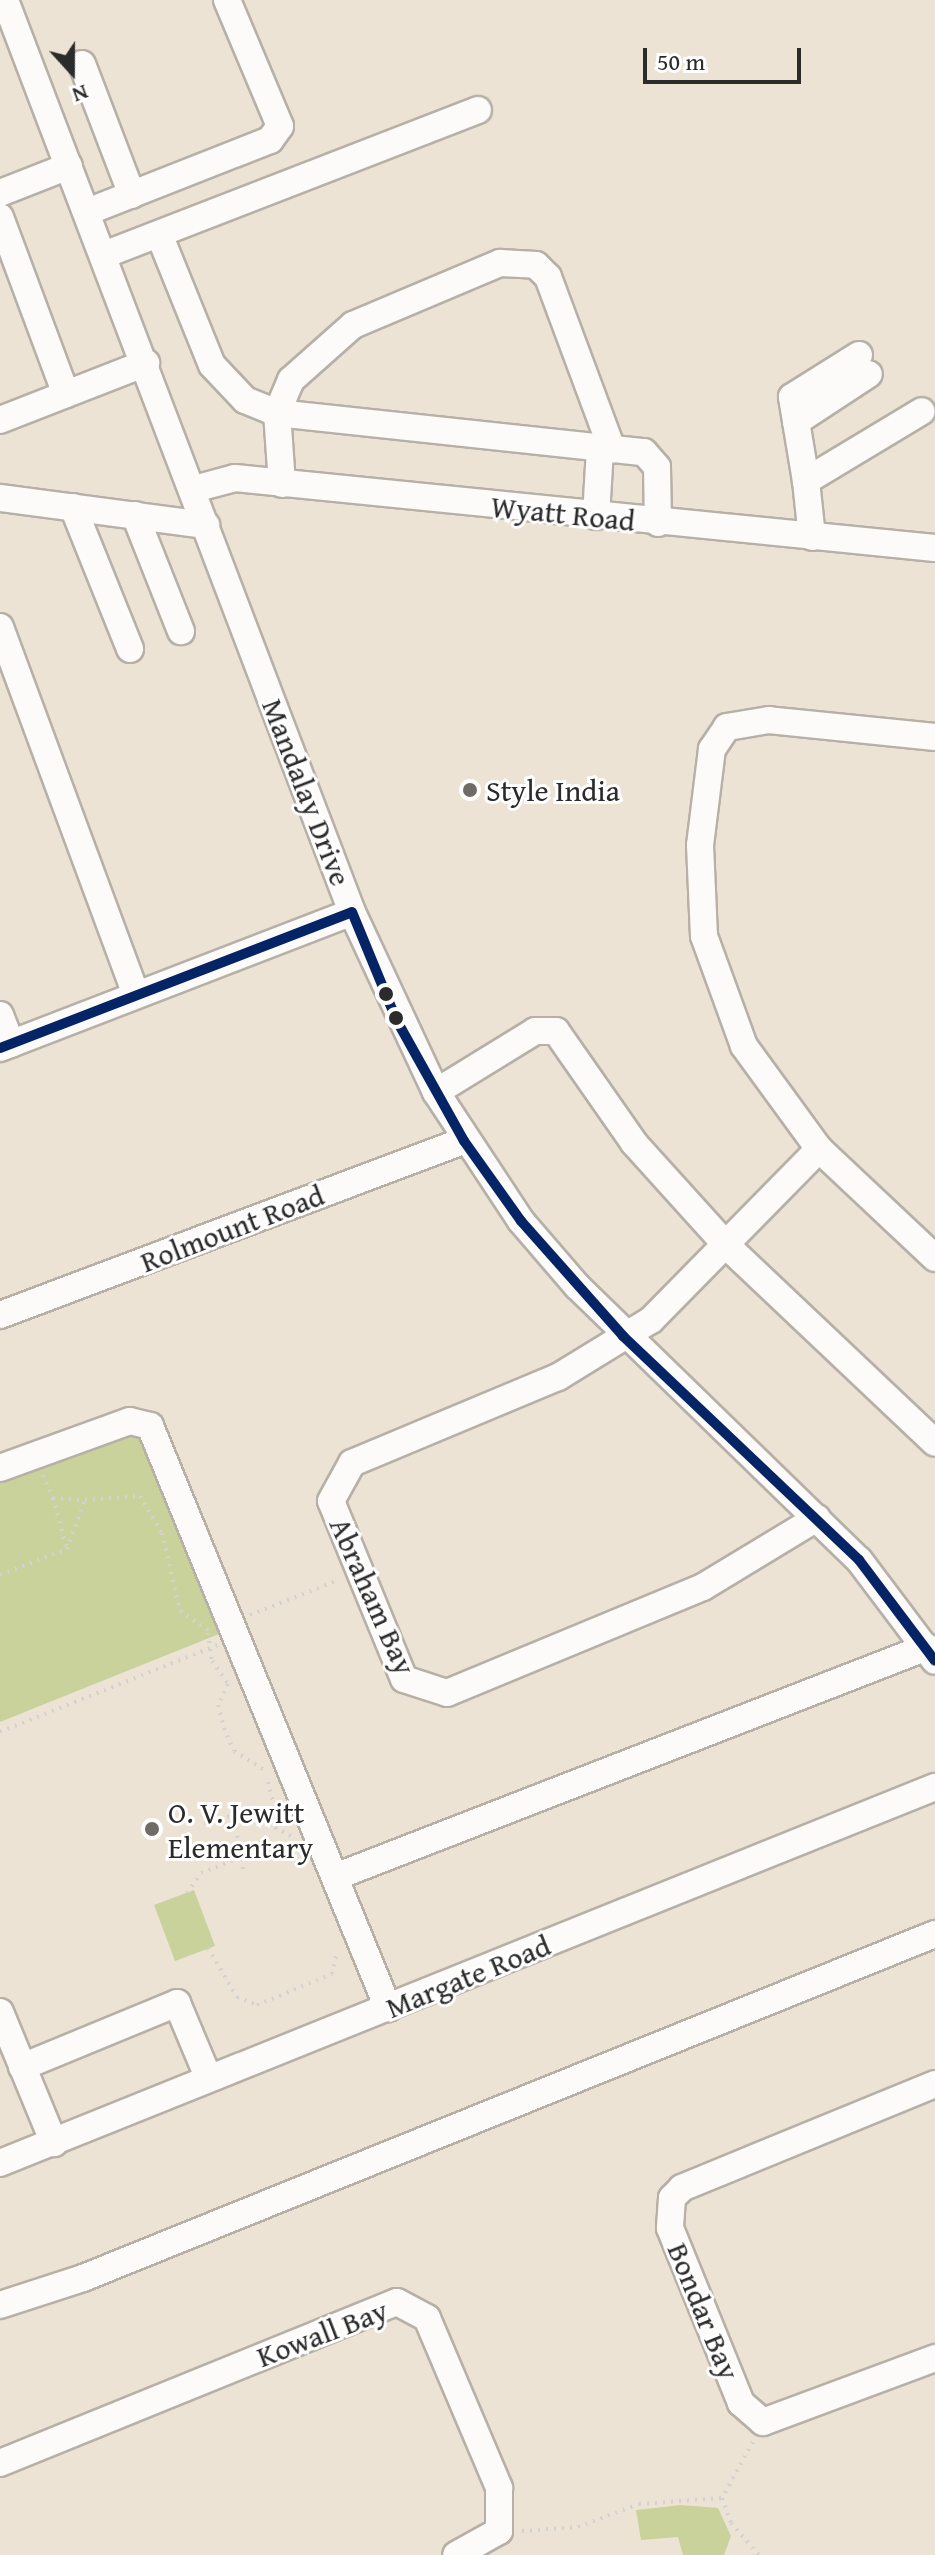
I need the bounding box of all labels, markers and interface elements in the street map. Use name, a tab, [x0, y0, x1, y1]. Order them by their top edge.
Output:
north arrow	[32, 32, 112, 112]
scale bar	[647, 32, 805, 82]
text: 50 m	[657, 44, 705, 79]
text: N	[68, 77, 93, 112]
street label: Wyatt Road	[489, 488, 637, 538]
street label: Mandalay Drive	[255, 693, 359, 891]
place label: Style India	[486, 772, 620, 808]
marker: Style India	[461, 781, 479, 799]
unlabelled marker	[378, 986, 394, 1002]
unlabelled marker	[388, 1010, 404, 1026]
street label: Rolmount Road	[135, 1176, 329, 1280]
street label: Abraham Bay	[322, 1512, 424, 1680]
place label: O. V. Jewitt Elementary	[168, 1794, 313, 1864]
marker: O. V. Jewitt Elementary	[143, 1820, 161, 1838]
street label: Margate Road	[380, 1927, 556, 2025]
street label: Bondar Bay	[660, 2237, 748, 2385]
street label: Kowall Bay	[252, 2292, 392, 2374]

